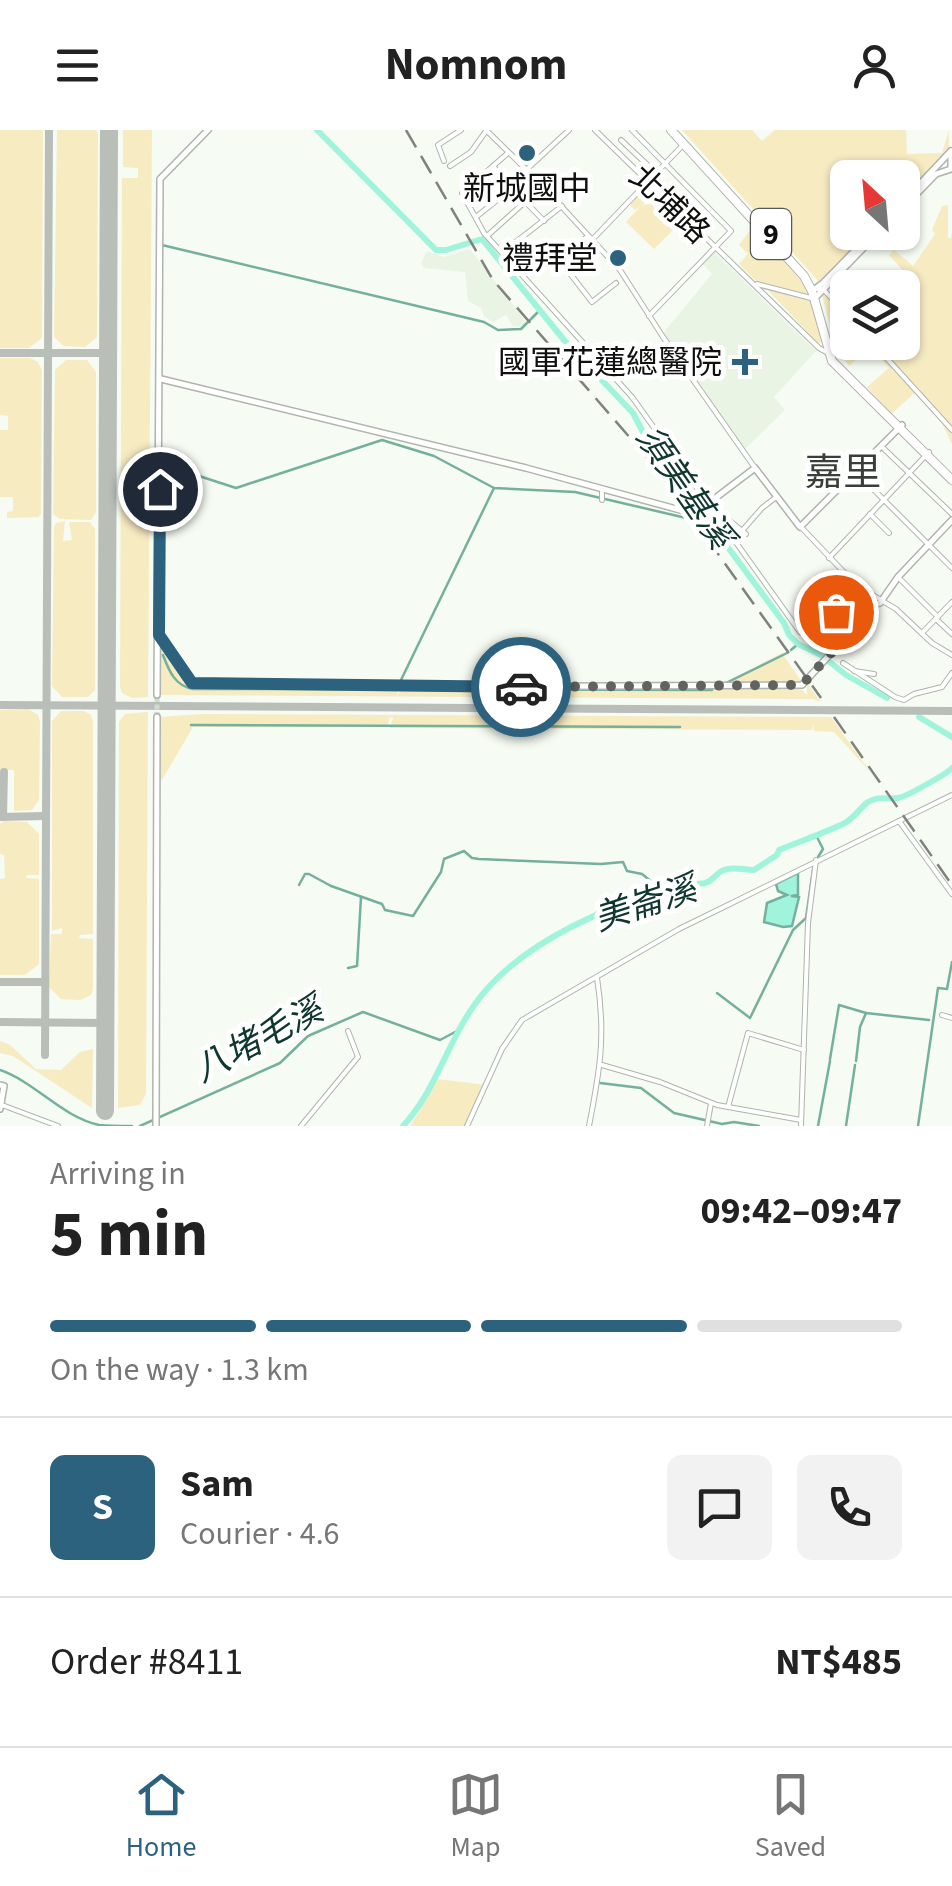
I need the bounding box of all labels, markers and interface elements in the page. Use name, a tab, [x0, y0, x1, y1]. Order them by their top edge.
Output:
text: Nomnom	[385, 33, 567, 97]
icon: menu	[50, 38, 105, 93]
icon: person	[847, 38, 902, 93]
marker: 新城國中	[516, 142, 538, 164]
street label: 北埔路	[619, 155, 720, 255]
north arrow	[830, 160, 920, 250]
map controls	[830, 160, 920, 360]
place label: 新城國中	[463, 166, 591, 212]
road number: 9	[751, 209, 791, 259]
place label: 禮拜堂	[502, 236, 598, 282]
marker: 禮拜堂	[607, 247, 629, 269]
button: layers	[830, 270, 920, 360]
place label: 國軍花蓮總醫院	[498, 340, 722, 386]
marker: 國軍花蓮總醫院	[732, 349, 758, 375]
water label: 須美基溪	[624, 416, 748, 563]
district label: 嘉里	[805, 446, 881, 500]
pin	[118, 447, 203, 532]
icon: home	[133, 462, 188, 517]
pin	[794, 570, 879, 655]
icon: bag	[809, 585, 864, 640]
courier	[471, 637, 571, 737]
icon: car	[494, 660, 549, 715]
water label: 美崙溪	[588, 862, 708, 944]
water label: 八堵毛溪	[185, 983, 336, 1095]
text: Arriving in	[50, 1151, 186, 1197]
text: 09:42–09:47	[700, 1184, 902, 1238]
text: 5 min	[50, 1188, 208, 1281]
text: On the way · 1.3 km	[50, 1347, 309, 1393]
button: chat	[667, 1455, 772, 1560]
button: phone	[797, 1455, 902, 1560]
text: Sam	[180, 1457, 254, 1511]
text: S	[92, 1480, 113, 1534]
text: Courier · 4.6	[180, 1511, 340, 1557]
text: Order #8411	[50, 1635, 243, 1689]
text: NT$485	[775, 1635, 902, 1689]
tab: Home	[126, 1767, 196, 1867]
tab: Map	[448, 1767, 503, 1867]
tab: Saved	[755, 1767, 826, 1867]

